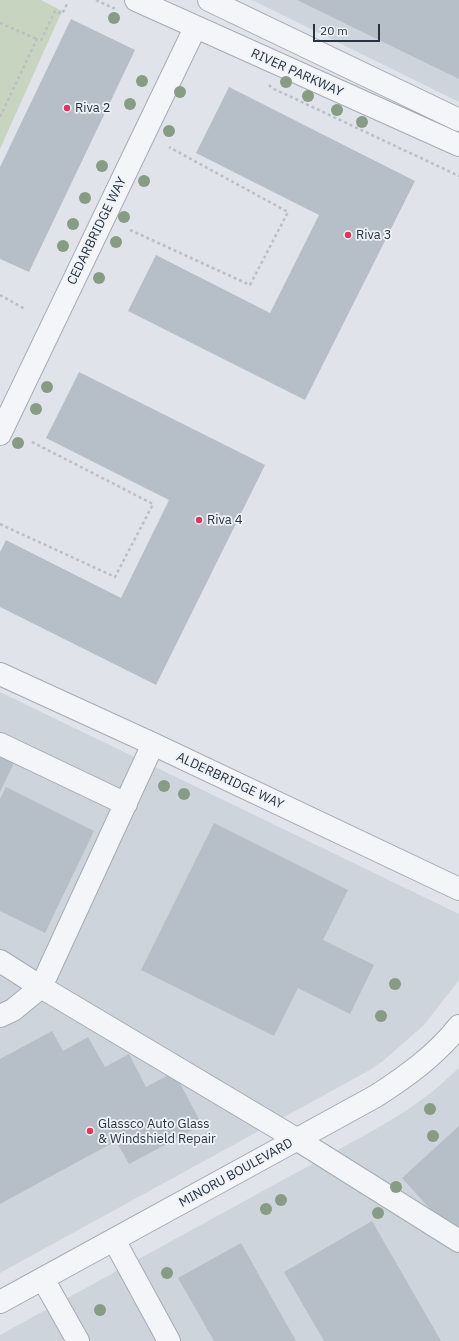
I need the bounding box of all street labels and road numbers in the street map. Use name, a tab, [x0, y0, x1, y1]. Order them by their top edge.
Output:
street label: RIVER PARKWAY	[248, 46, 346, 100]
street label: CEDARBRIDGE WAY	[64, 174, 130, 288]
street label: ALDERBRIDGE WAY	[174, 749, 286, 813]
street label: MINORU BOULEVARD	[176, 1135, 296, 1211]

